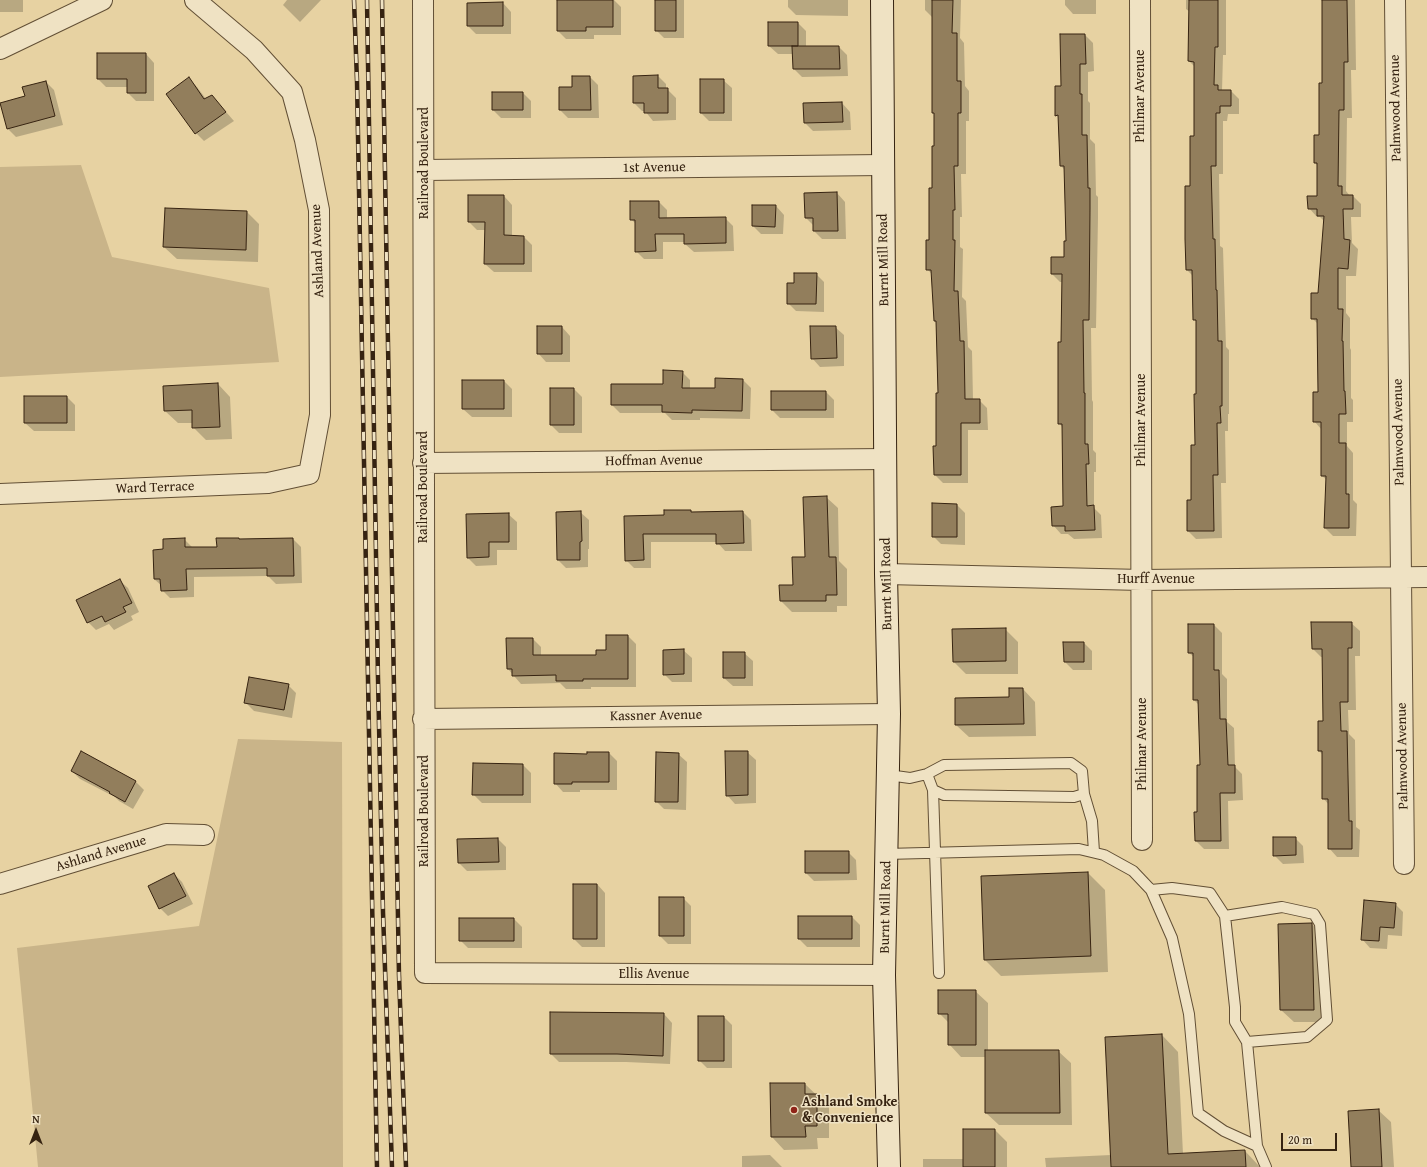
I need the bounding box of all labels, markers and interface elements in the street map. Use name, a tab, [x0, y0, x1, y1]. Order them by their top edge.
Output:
street label: Philmar Avenue	[1132, 49, 1148, 143]
street label: Palmwood Avenue	[1387, 54, 1405, 162]
street label: Railroad Boulevard	[416, 107, 432, 219]
street label: 1st Avenue	[622, 159, 686, 177]
street label: Ashland Avenue	[308, 204, 328, 298]
street label: Burnt Mill Road	[875, 213, 893, 307]
street label: Philmar Avenue	[1133, 373, 1149, 467]
street label: Palmwood Avenue	[1390, 378, 1408, 486]
street label: Railroad Boulevard	[415, 431, 431, 543]
street label: Hoffman Avenue	[605, 452, 703, 470]
street label: Ward Terrace	[115, 478, 195, 498]
street label: Burnt Mill Road	[878, 537, 896, 631]
street label: Hurff Avenue	[1117, 571, 1195, 587]
street label: Philmar Avenue	[1134, 697, 1150, 791]
street label: Palmwood Avenue	[1394, 702, 1412, 810]
street label: Kassner Avenue	[610, 707, 702, 725]
street label: Railroad Boulevard	[416, 755, 432, 867]
street label: Ashland Avenue	[54, 832, 148, 876]
street label: Burnt Mill Road	[877, 860, 895, 954]
street label: Ellis Avenue	[619, 966, 689, 982]
place label: Ashland Smoke & Convenience	[802, 1094, 897, 1126]
marker: Ashland Smoke & Convenience	[789, 1105, 799, 1115]
north arrow	[16, 1111, 56, 1151]
text: N	[32, 1111, 40, 1127]
scale bar	[1283, 1125, 1339, 1151]
text: 20 m	[1288, 1131, 1312, 1148]

